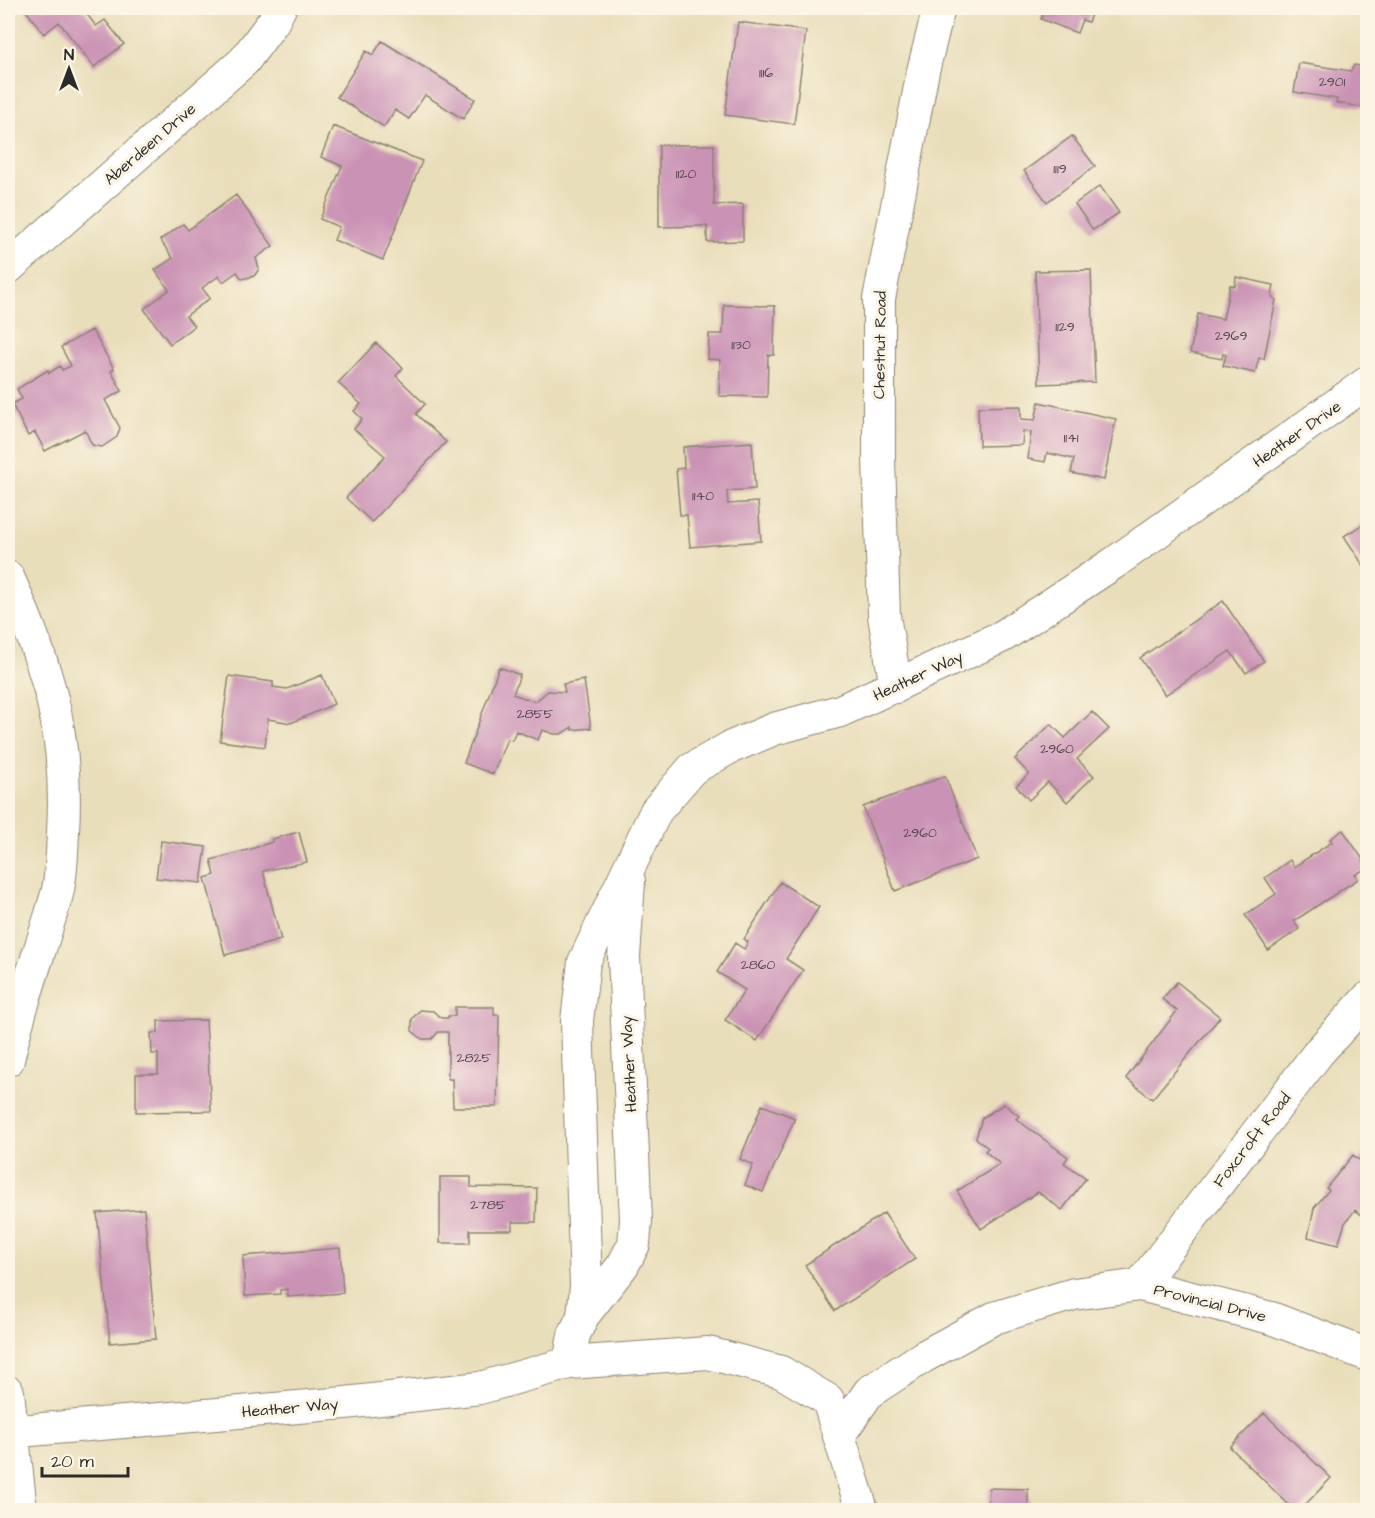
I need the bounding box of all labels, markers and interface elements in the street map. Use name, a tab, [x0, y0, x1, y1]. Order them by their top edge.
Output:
north arrow	[39, 39, 99, 99]
text: N	[64, 44, 74, 66]
house number: 1116	[759, 63, 773, 83]
house number: 2901	[1319, 72, 1346, 92]
street label: Aberdeen Drive	[99, 98, 201, 190]
house number: 1119	[1053, 159, 1067, 179]
house number: 1120	[676, 164, 696, 184]
street label: Chestnut Road	[868, 291, 892, 399]
house number: 1129	[1055, 317, 1075, 337]
house number: 2969	[1215, 326, 1247, 346]
house number: 1130	[731, 335, 751, 355]
street label: Heather Drive	[1248, 395, 1346, 473]
house number: 1141	[1064, 428, 1079, 448]
house number: 1140	[692, 486, 714, 506]
street label: Heather Way	[870, 645, 967, 707]
house number: 2855	[517, 704, 554, 724]
house number: 2960	[1040, 739, 1074, 759]
house number: 2960	[903, 823, 937, 843]
house number: 2860	[741, 955, 776, 975]
street label: Heather Way	[615, 1015, 644, 1113]
house number: 2825	[456, 1048, 492, 1068]
street label: Foxcroft Road	[1208, 1088, 1296, 1192]
house number: 2785	[470, 1195, 506, 1215]
street label: Provincial Drive	[1152, 1278, 1269, 1328]
street label: Heather Way	[241, 1393, 339, 1424]
scale bar	[42, 1440, 128, 1478]
text: 20 m	[51, 1449, 94, 1474]

